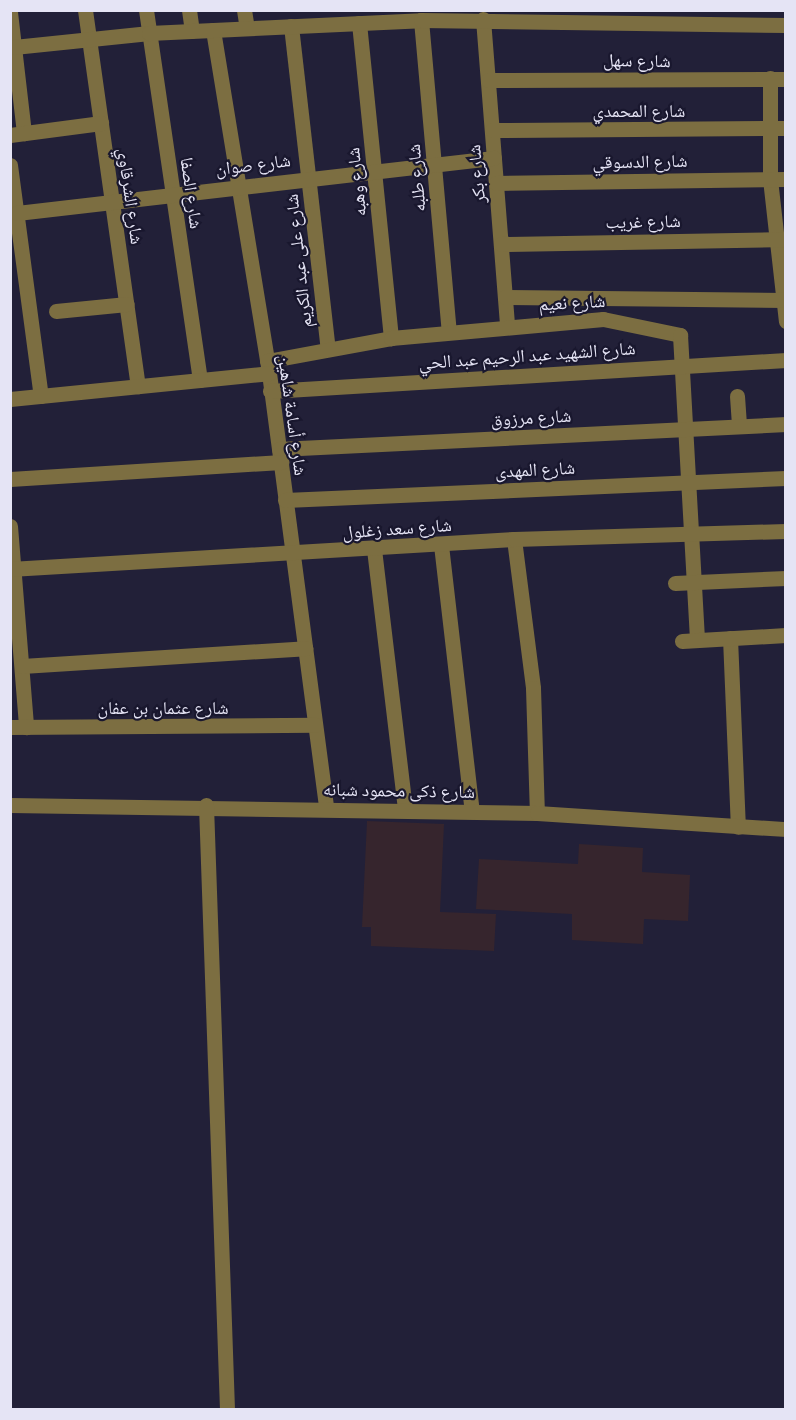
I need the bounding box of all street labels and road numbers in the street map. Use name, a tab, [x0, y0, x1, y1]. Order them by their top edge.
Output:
street label: شارع سهل	[603, 49, 671, 71]
street label: شارع المحمدي	[593, 99, 685, 121]
street label: شارع طلبه	[402, 143, 430, 213]
street label: شارع بكر	[463, 144, 489, 204]
street label: شارع الشرقاوي	[114, 146, 148, 246]
street label: شارع وهبه	[342, 146, 370, 218]
street label: شارع صوان	[214, 149, 292, 179]
street label: شارع الدسوقي	[592, 149, 688, 173]
street label: شارع الصفا	[176, 156, 208, 230]
street label: شارع على عبد الكريم	[280, 193, 316, 329]
street label: شارع غريب	[605, 210, 681, 232]
street label: شارع نعيم	[538, 289, 606, 315]
street label: شارع الشهيد عبد الرحيم عبد الحي	[418, 337, 636, 373]
street label: شارع أسامة شاهين	[274, 353, 312, 477]
street label: شارع مرزوق	[490, 404, 572, 430]
street label: شارع المهدى	[494, 456, 576, 482]
street label: شارع سعد زغلول	[342, 513, 452, 543]
street label: شارع عثمان بن عفان	[97, 696, 229, 718]
street label: شارع ذكى محمود شبانه	[323, 778, 475, 802]

